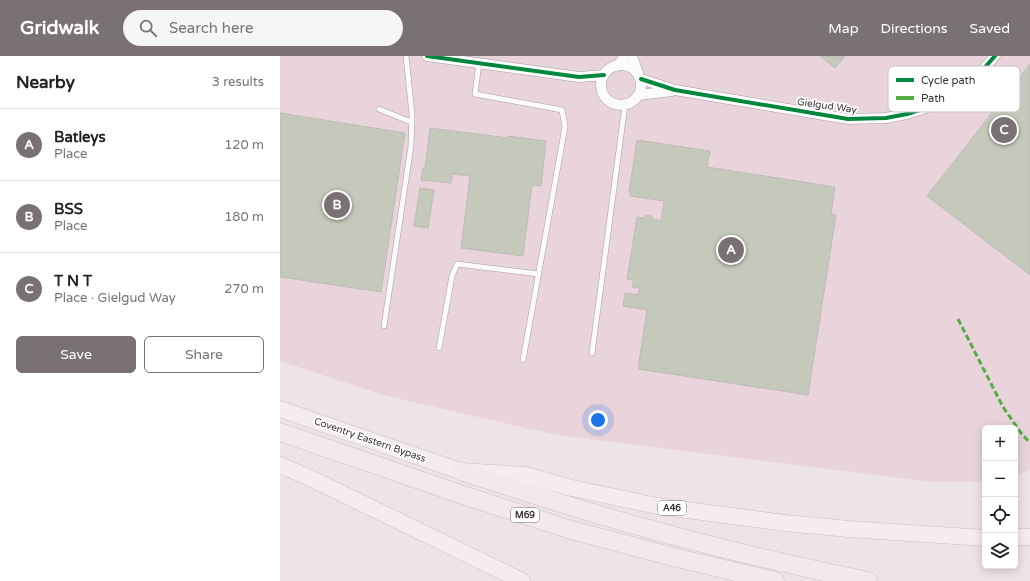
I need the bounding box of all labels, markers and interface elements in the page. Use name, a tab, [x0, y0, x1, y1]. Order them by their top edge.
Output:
search box	[123, 10, 403, 46]
text: Gridwalk	[20, 17, 99, 39]
icon: search	[137, 17, 159, 39]
text: Search here	[169, 19, 253, 37]
text: Map	[828, 20, 859, 37]
text: Directions	[881, 20, 948, 37]
text: Saved	[970, 20, 1010, 37]
legend	[888, 66, 1020, 112]
text: Nearby	[16, 72, 75, 93]
text: 3 results	[212, 74, 264, 90]
text: Cycle path	[921, 74, 976, 87]
text: Path	[921, 92, 945, 105]
street label: Gielgud Way	[796, 96, 858, 116]
pin: C	[991, 115, 1017, 145]
text: Batleys	[54, 128, 106, 146]
text: A	[24, 137, 34, 153]
text: 120 m	[224, 137, 264, 153]
text: Place	[54, 146, 87, 162]
pin: B	[324, 190, 350, 220]
text: BSS	[54, 200, 83, 218]
text: B	[24, 209, 34, 225]
text: 180 m	[224, 209, 264, 225]
text: Place	[54, 218, 87, 234]
pin: A	[718, 235, 744, 265]
text: T N T	[54, 272, 92, 290]
text: C	[24, 281, 34, 297]
text: 270 m	[224, 281, 264, 297]
text: Place · Gielgud Way	[54, 290, 176, 306]
button: Save	[16, 336, 136, 373]
button: Share	[144, 336, 264, 373]
your location	[588, 410, 608, 430]
street label: Coventry Eastern Bypass	[312, 415, 428, 465]
map controls	[982, 425, 1018, 569]
button: +	[982, 425, 1018, 461]
button: −	[982, 461, 1018, 497]
button: locate	[982, 497, 1018, 533]
road number: A46	[658, 501, 686, 515]
road number: M69	[511, 508, 539, 522]
button: layers	[982, 533, 1018, 569]

